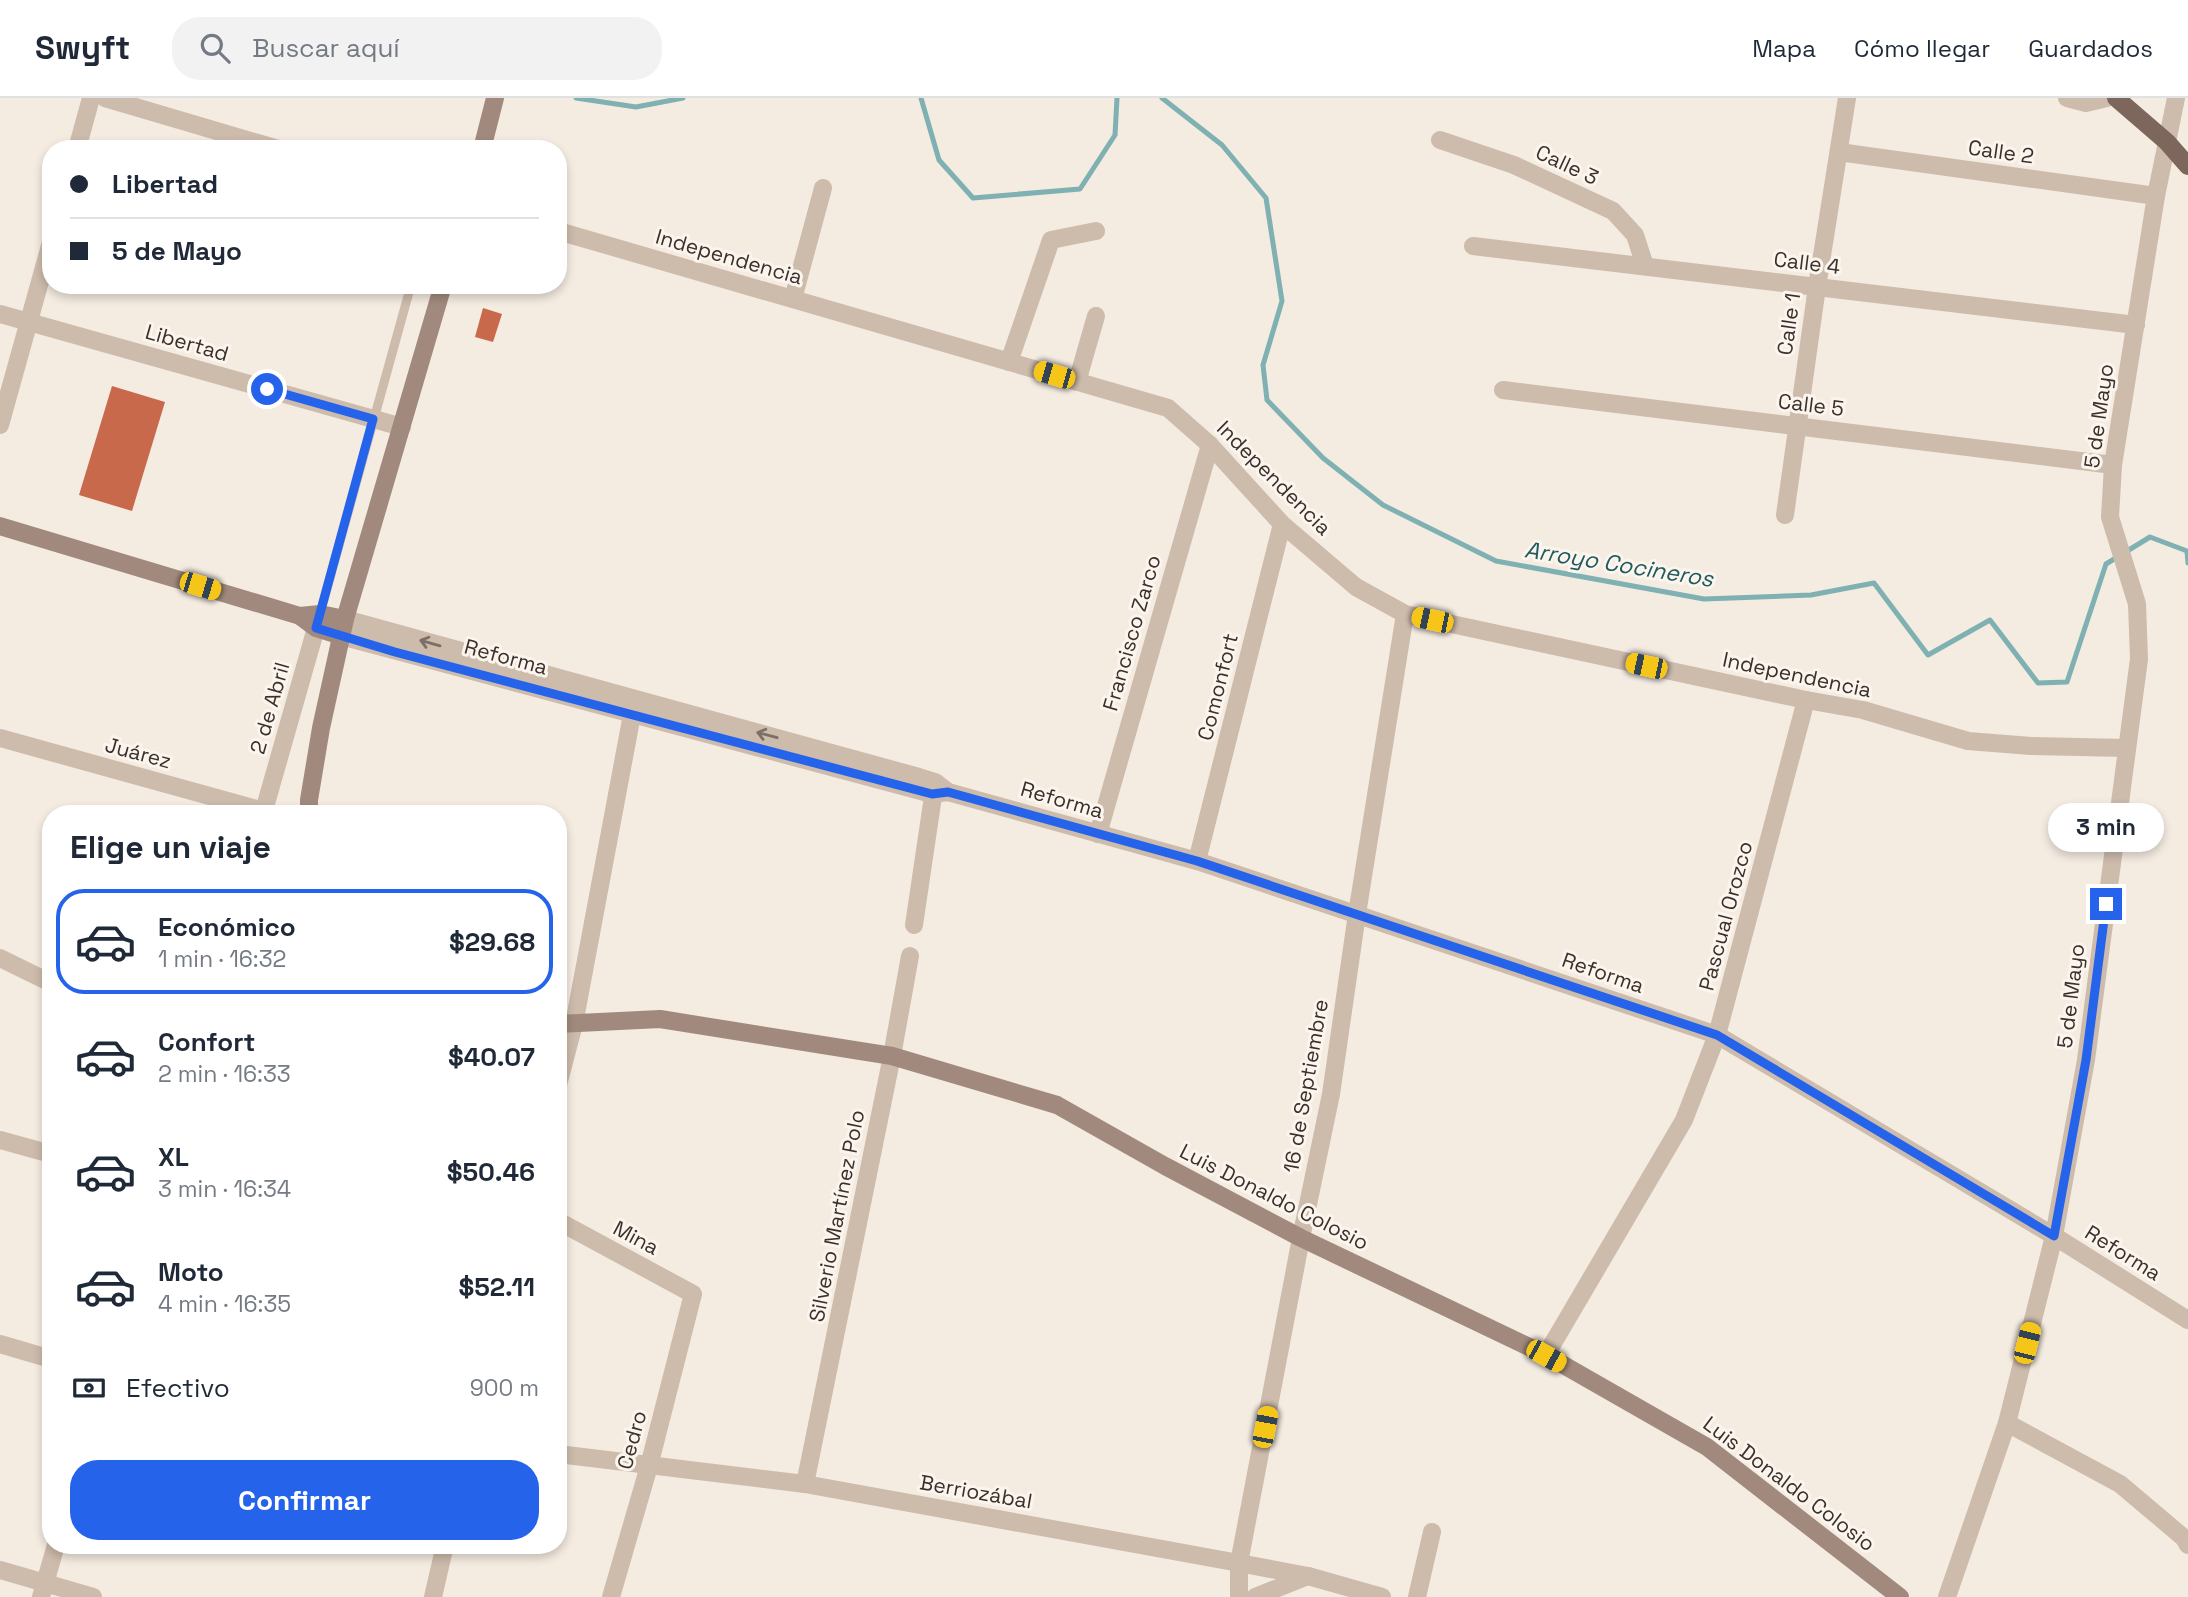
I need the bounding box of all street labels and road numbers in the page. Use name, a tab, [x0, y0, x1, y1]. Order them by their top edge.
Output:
street label: Calle 2	[1966, 134, 2036, 169]
street label: Calle 3	[1531, 138, 1603, 191]
street label: Independencia	[653, 223, 806, 290]
street label: Calle 4	[1772, 245, 1842, 280]
street label: Calle 1	[1771, 291, 1806, 357]
street label: Libertad	[142, 318, 232, 367]
street label: 5 de Mayo	[2078, 362, 2119, 470]
street label: Calle 5	[1777, 387, 1846, 422]
street label: Independencia	[1211, 415, 1337, 541]
street label: Francisco Zarco	[1096, 552, 1167, 714]
street label: Comonfort	[1191, 631, 1244, 743]
street label: Reforma	[462, 632, 551, 681]
street label: Independencia	[1720, 646, 1874, 703]
street label: 2 de Abril	[244, 659, 295, 757]
street label: Juárez	[102, 731, 174, 774]
street label: Reforma	[1018, 775, 1107, 824]
street label: Pascual Orozco	[1693, 838, 1758, 994]
street label: 5 de Mayo	[2051, 942, 2090, 1050]
street label: Reforma	[1559, 946, 1648, 999]
street label: 16 de Septiembre	[1277, 997, 1334, 1175]
street label: Silverio Martínez Polo	[803, 1108, 870, 1324]
street label: Luis Donaldo Colosio	[1175, 1137, 1373, 1256]
street label: Mina	[609, 1214, 664, 1261]
street label: Reforma	[2080, 1219, 2167, 1287]
street label: Cedro	[611, 1407, 652, 1472]
street label: Luis Donaldo Colosio	[1698, 1410, 1881, 1557]
street label: Berriozábal	[918, 1468, 1034, 1515]

